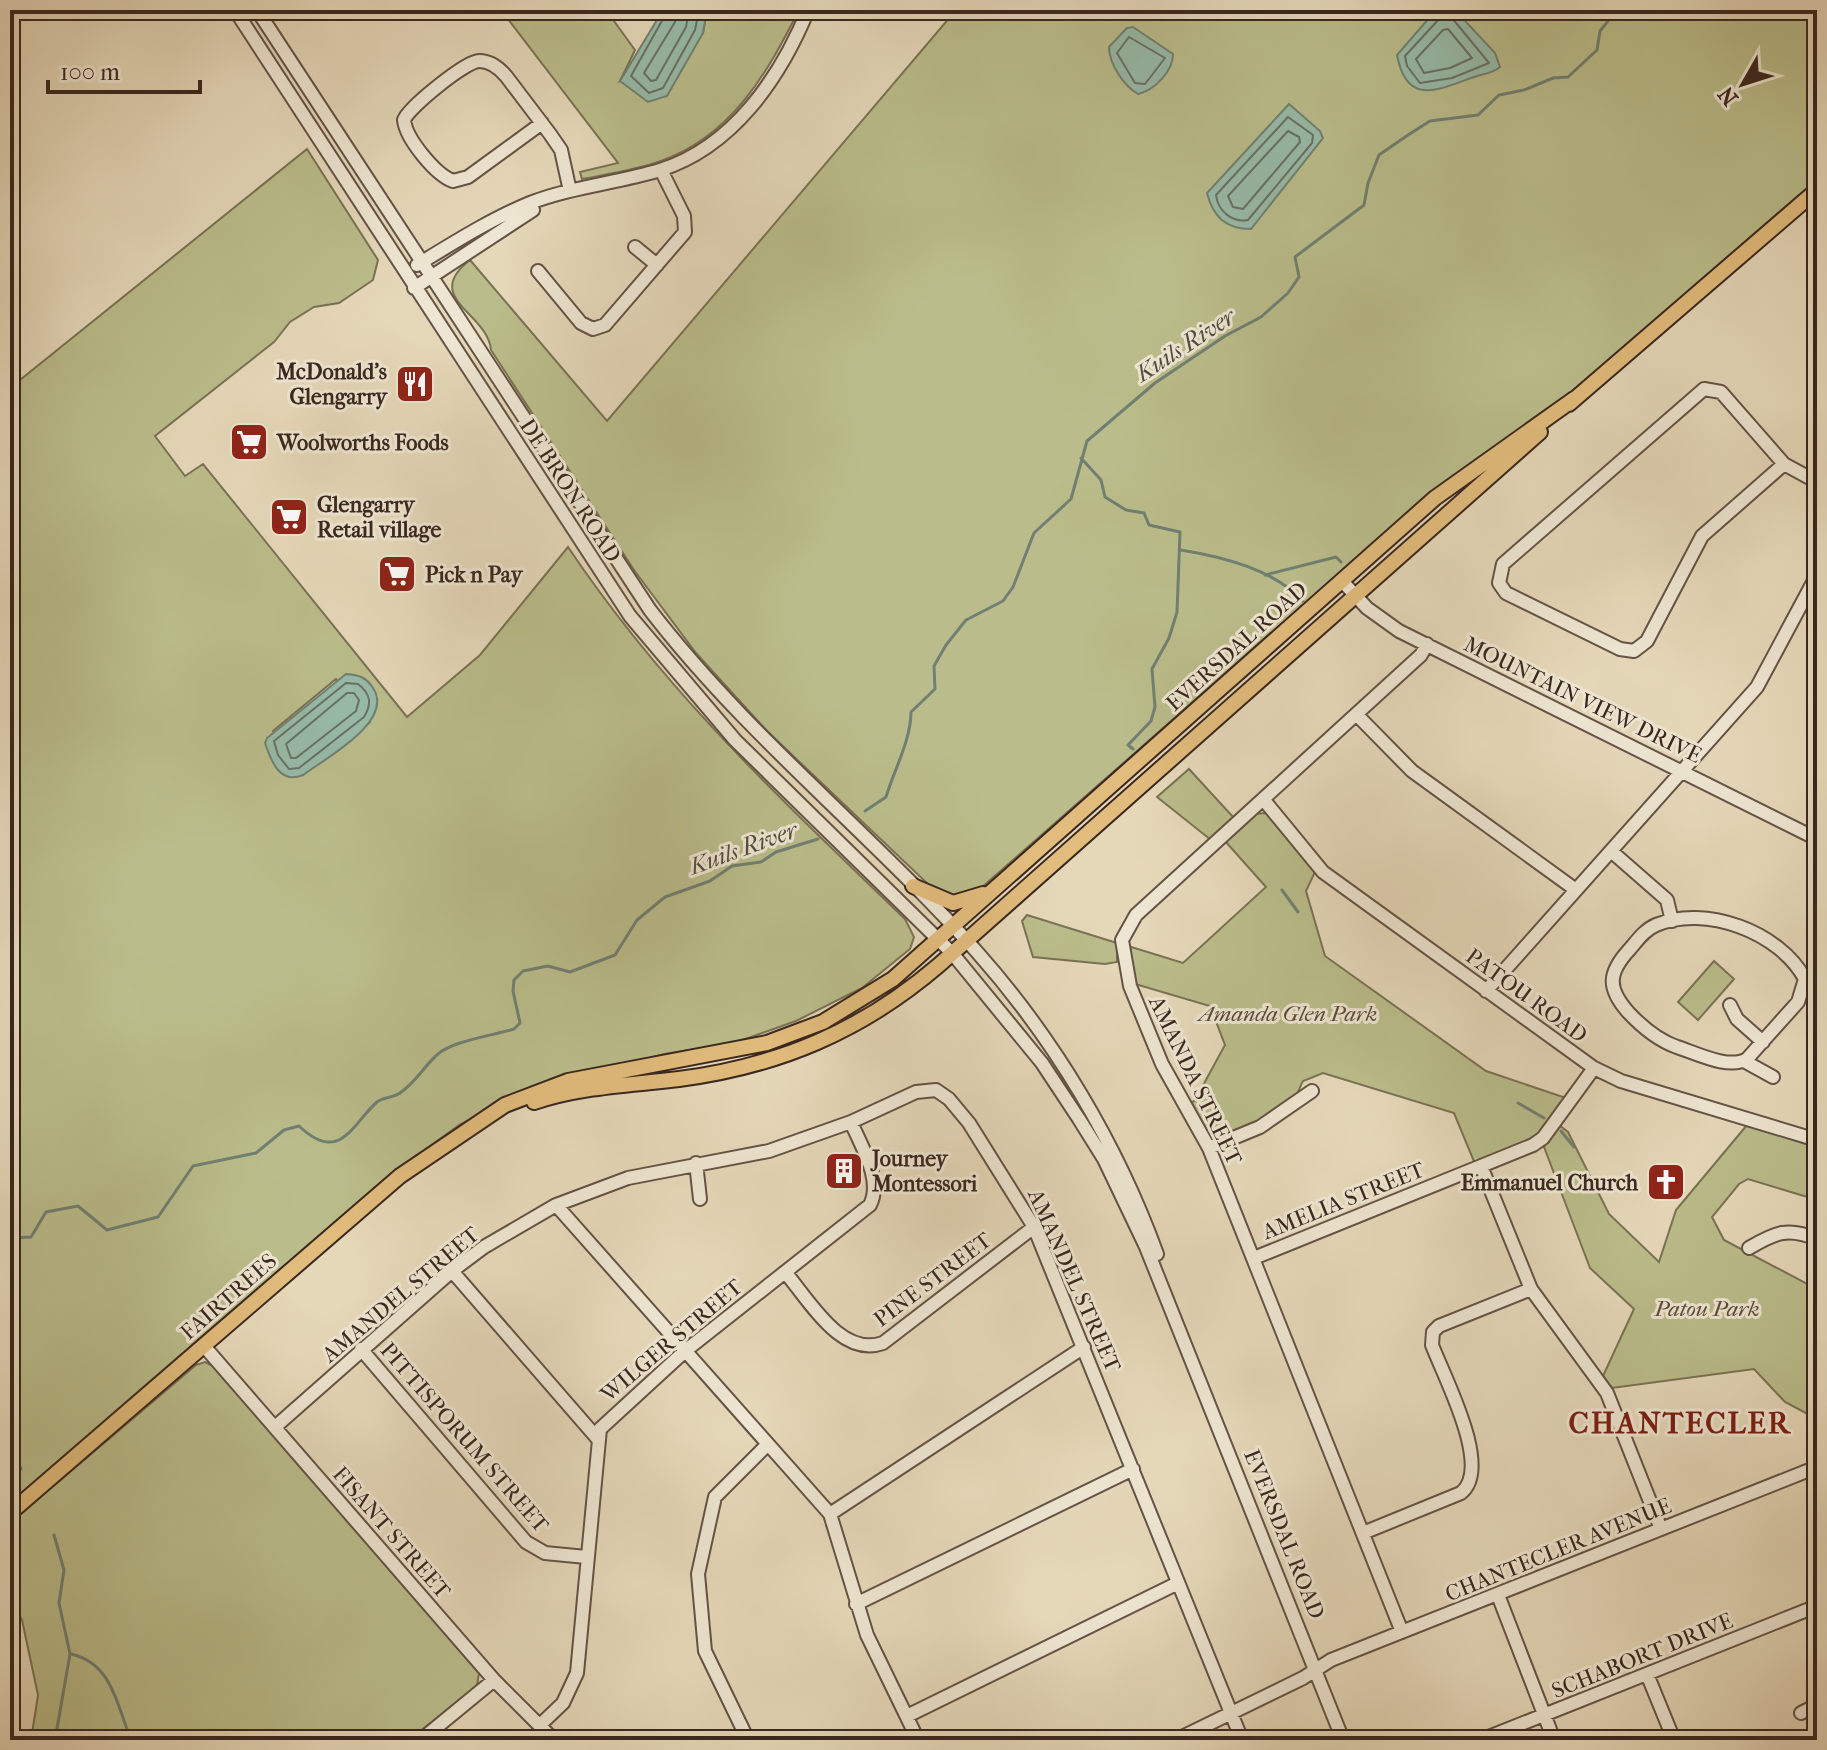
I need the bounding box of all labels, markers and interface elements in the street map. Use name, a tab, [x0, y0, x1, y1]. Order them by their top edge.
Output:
scale bar	[48, 44, 200, 94]
north arrow	[1703, 44, 1783, 124]
text: 100 m	[60, 58, 120, 86]
text: N	[1713, 81, 1744, 111]
water label: Kuils River	[1128, 301, 1242, 389]
place label: McDonald's Glengarry	[275, 359, 388, 410]
restaurant icon: McDonald's Glengarry	[394, 363, 436, 405]
street label: DE BRON ROAD	[514, 414, 626, 567]
supermarket icon: Woolworths Foods	[228, 421, 270, 463]
place label: Woolworths Foods	[276, 430, 449, 456]
place label: Glengarry Retail village	[317, 492, 442, 543]
supermarket icon: Glengarry Retail village	[268, 496, 310, 538]
supermarket icon: Pick n Pay	[376, 553, 418, 595]
place label: Pick n Pay	[425, 562, 524, 588]
street label: EVERSDAL ROAD	[1161, 577, 1312, 717]
street label: MOUNTAIN VIEW DRIVE	[1460, 631, 1706, 769]
water label: Kuils River	[683, 815, 803, 881]
street label: PATOU ROAD	[1461, 943, 1592, 1048]
street label: AMANDA STREET	[1143, 991, 1248, 1170]
park label: Amanda Glen Park	[1196, 1001, 1377, 1027]
place label: Journey Montessori	[870, 1146, 978, 1197]
building icon: Journey Montessori	[823, 1150, 865, 1192]
street label: AMELIA STREET	[1258, 1156, 1429, 1246]
church icon: Emmanuel Church	[1645, 1161, 1687, 1203]
place label: Emmanuel Church	[1461, 1170, 1639, 1196]
street label: AMANDEL STREET	[1022, 1184, 1127, 1377]
street label: AMANDEL STREET	[316, 1221, 485, 1369]
street label: PINE STREET	[869, 1226, 997, 1332]
street label: FAIRTREES	[175, 1248, 282, 1345]
street label: WILGER STREET	[595, 1273, 749, 1408]
park label: Patou Park	[1653, 1296, 1760, 1322]
street label: PITTISPORUM STREET	[375, 1337, 555, 1539]
district label: CHANTECLER	[1569, 1406, 1792, 1441]
street label: EVERSDAL ROAD	[1238, 1446, 1330, 1623]
street label: FISANT STREET	[327, 1461, 456, 1605]
street label: CHANTECLER AVENUE	[1442, 1493, 1675, 1607]
street label: SCHABORT DRIVE	[1548, 1608, 1737, 1704]

